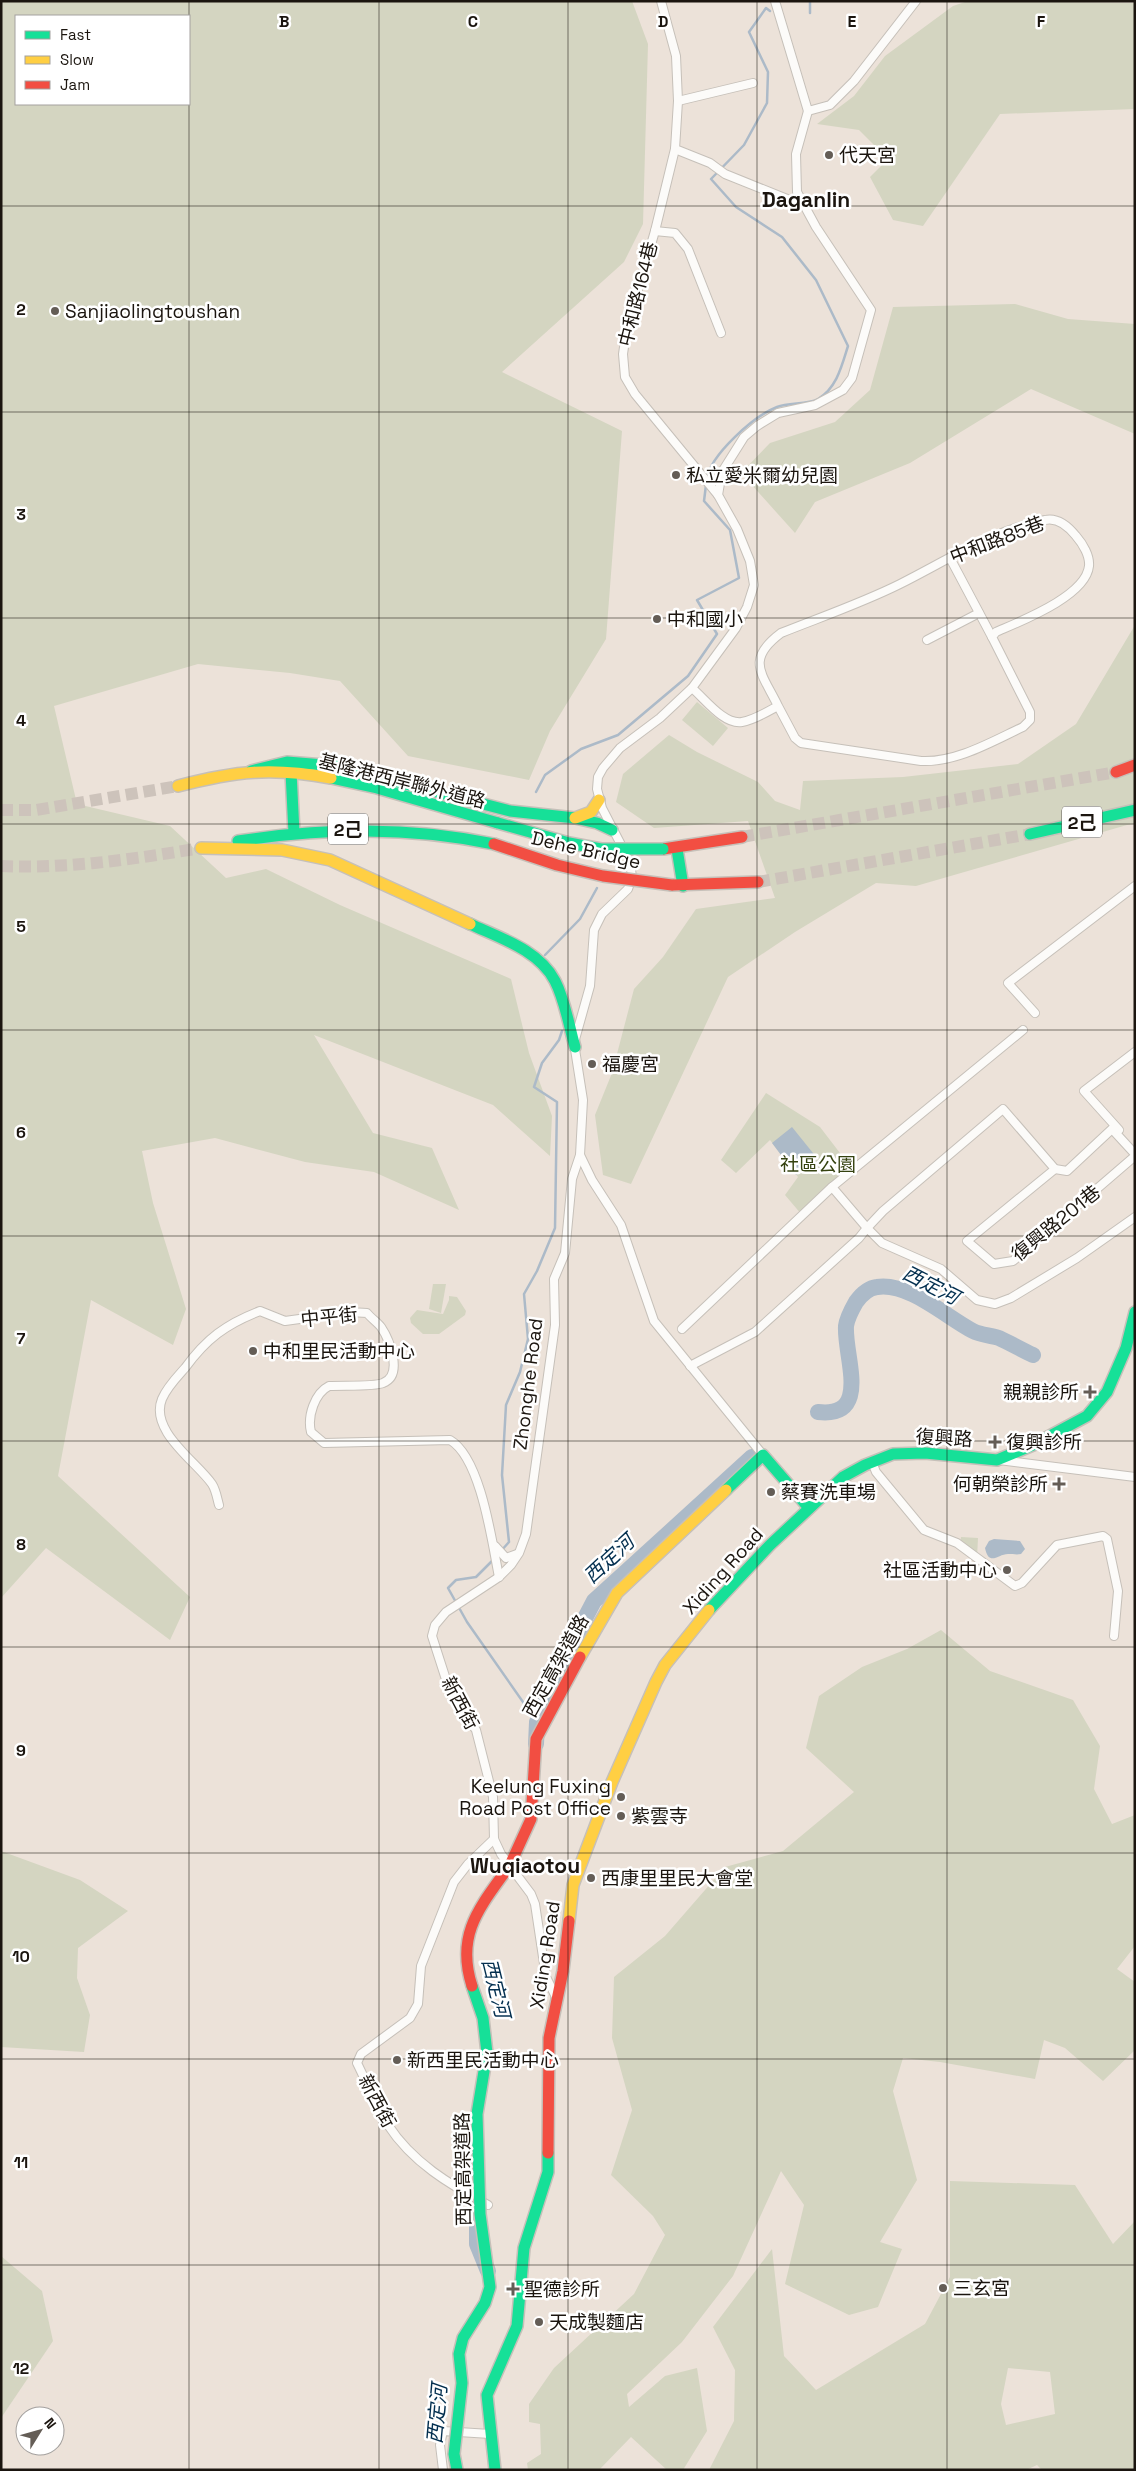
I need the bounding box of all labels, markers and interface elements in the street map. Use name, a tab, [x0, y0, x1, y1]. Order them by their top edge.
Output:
text: B	[279, 11, 289, 32]
text: C	[468, 11, 478, 32]
text: D	[658, 11, 668, 32]
text: E	[848, 11, 857, 32]
text: F	[1037, 11, 1046, 32]
legend	[15, 15, 190, 105]
text: Fast	[60, 25, 91, 44]
text: Slow	[60, 50, 94, 69]
text: Jam	[60, 75, 90, 94]
place label: 代天宮	[839, 143, 896, 168]
marker: 代天宮	[823, 149, 835, 161]
district label: Daganlin	[762, 186, 850, 213]
street label: 中和路164巷	[613, 239, 663, 349]
text: 2	[16, 299, 26, 320]
place label: Sanjiaolingtoushan	[65, 299, 240, 324]
marker: Sanjiaolingtoushan	[49, 305, 61, 317]
place label: 私立愛米爾幼兒園	[686, 463, 838, 488]
marker: 私立愛米爾幼兒園	[670, 469, 682, 481]
text: 3	[16, 504, 26, 525]
street label: 中和路85巷	[946, 511, 1048, 569]
place label: 中和國小	[667, 607, 743, 632]
marker: 中和國小	[651, 613, 663, 625]
text: 4	[16, 710, 26, 731]
street label: 基隆港西岸聯外道路	[316, 748, 488, 814]
road number: 2己	[1062, 806, 1102, 838]
road number: 2己	[328, 814, 368, 844]
street label: Dehe Bridge	[529, 825, 643, 875]
text: 5	[16, 916, 26, 937]
place label: 福慶宮	[602, 1052, 659, 1077]
marker: 福慶宮	[586, 1058, 598, 1070]
text: 6	[16, 1122, 26, 1143]
park label: 社區公園	[780, 1152, 856, 1177]
street label: 復興路201巷	[1006, 1179, 1106, 1267]
water label: 西定河	[898, 1260, 967, 1312]
street label: 中平街	[299, 1302, 359, 1332]
street label: Zhonghe Road	[508, 1317, 548, 1451]
text: 7	[17, 1328, 26, 1349]
place label: 中和里民活動中心	[263, 1339, 415, 1364]
marker: 中和里民活動中心	[247, 1345, 259, 1357]
place label: 親親診所	[1003, 1380, 1079, 1405]
marker: 親親診所	[1083, 1385, 1097, 1399]
street label: 復興路	[915, 1424, 973, 1452]
place label: 復興診所	[1006, 1430, 1082, 1455]
marker: 復興診所	[988, 1435, 1002, 1449]
place label: 何朝榮診所	[953, 1472, 1048, 1497]
marker: 何朝榮診所	[1052, 1477, 1066, 1491]
place label: 蔡賽洗車場	[781, 1480, 876, 1505]
marker: 蔡賽洗車場	[765, 1486, 777, 1498]
street label: Xiding Road	[677, 1522, 769, 1620]
water label: 西定河	[578, 1526, 643, 1589]
text: 8	[16, 1534, 26, 1555]
place label: 社區活動中心	[883, 1558, 997, 1583]
marker: 社區活動中心	[1001, 1564, 1013, 1576]
street label: 西定高架道路	[517, 1610, 595, 1722]
street label: 新西街	[436, 1672, 484, 1734]
text: 9	[16, 1740, 26, 1761]
place label: Keelung Fuxing Road Post Office	[459, 1774, 611, 1821]
marker: Keelung Fuxing Road Post Office	[615, 1791, 627, 1803]
place label: 紫雲寺	[631, 1804, 688, 1829]
marker: 紫雲寺	[615, 1810, 627, 1822]
district label: Wuqiaotou	[470, 1852, 580, 1879]
place label: 西康里里民大會堂	[601, 1866, 753, 1891]
marker: 西康里里民大會堂	[585, 1872, 597, 1884]
street label: Xiding Road	[524, 1899, 566, 2011]
text: 10	[12, 1946, 30, 1967]
water label: 西定河	[476, 1956, 517, 2024]
place label: 新西里民活動中心	[407, 2048, 559, 2073]
marker: 新西里民活動中心	[391, 2054, 403, 2066]
street label: 新西街	[353, 2070, 401, 2132]
street label: 西定高架道路	[450, 2112, 476, 2226]
text: 11	[14, 2152, 28, 2173]
place label: 三玄宮	[953, 2276, 1010, 2301]
place label: 聖德診所	[524, 2277, 600, 2302]
marker: 聖德診所	[506, 2282, 520, 2296]
marker: 三玄宮	[937, 2282, 949, 2294]
place label: 天成製麵店	[549, 2310, 644, 2335]
marker: 天成製麵店	[533, 2316, 545, 2328]
text: 12	[13, 2358, 29, 2379]
water label: 西定河	[421, 2379, 453, 2445]
north arrow	[15, 2406, 65, 2456]
text: N	[40, 2414, 60, 2432]

